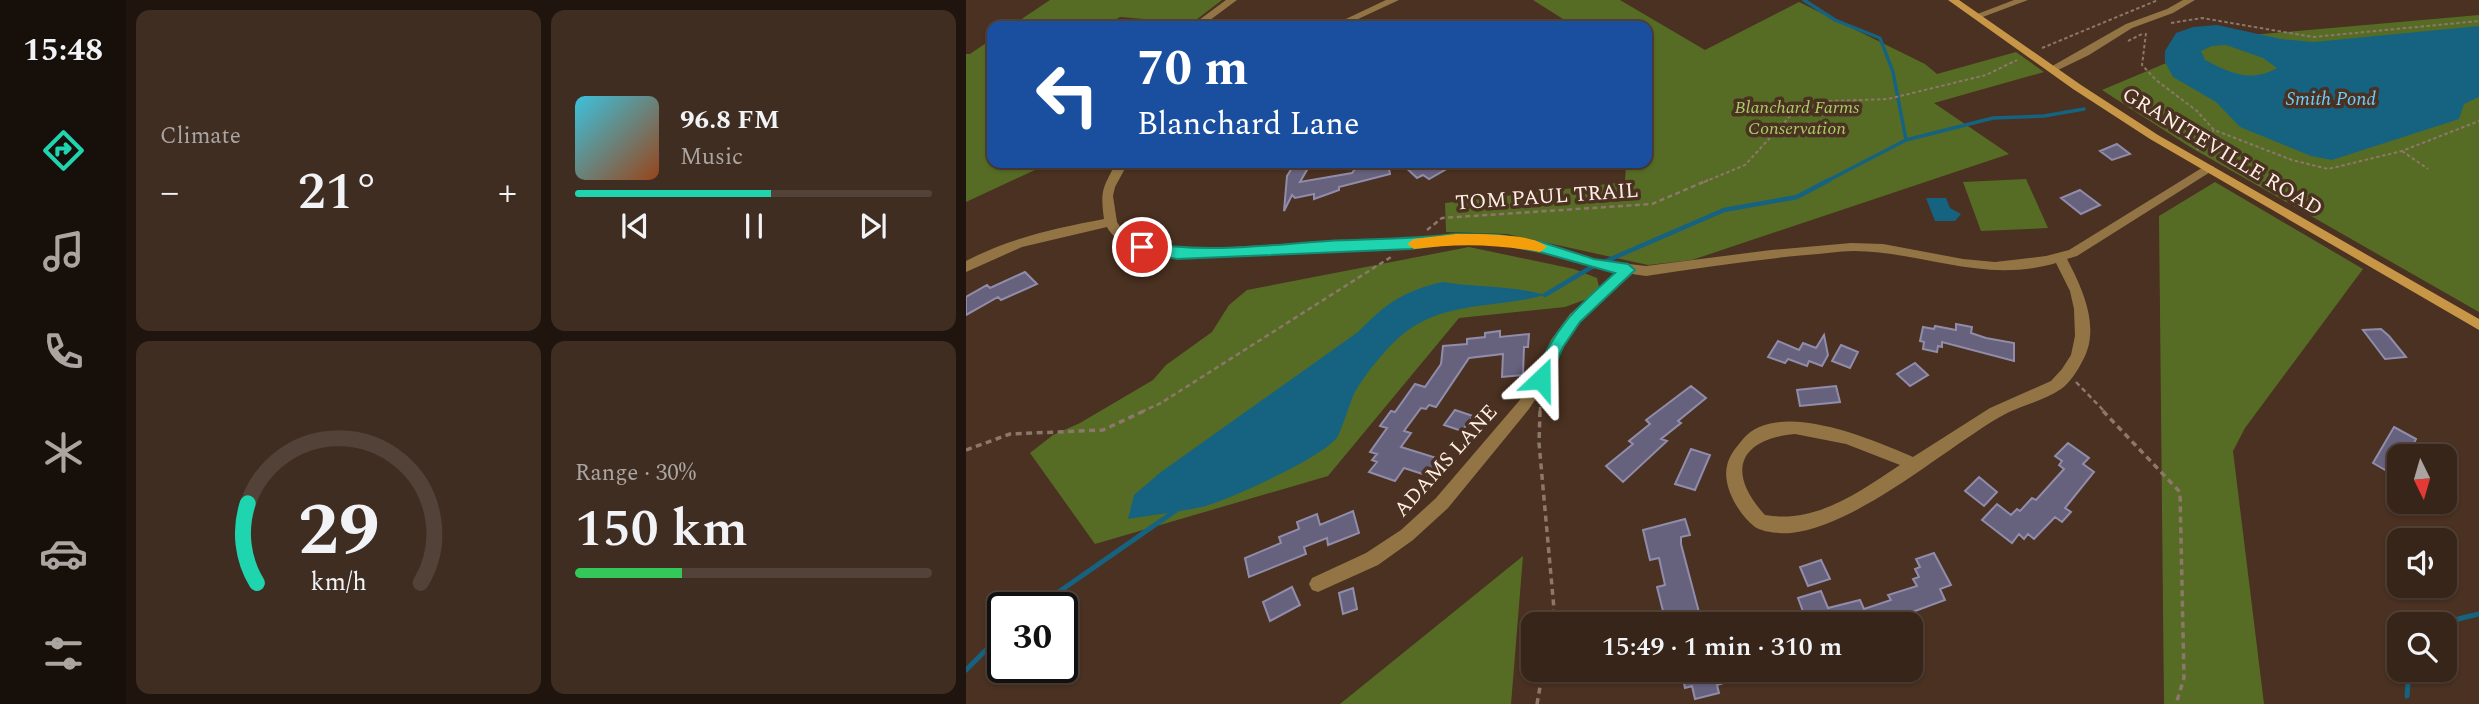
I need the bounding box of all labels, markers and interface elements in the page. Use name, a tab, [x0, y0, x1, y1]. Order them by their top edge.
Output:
text: 15:48	[23, 26, 103, 75]
text: 70 m	[1137, 32, 1248, 107]
icon: left	[1022, 49, 1113, 140]
street label: GRANITEVILLE ROAD	[2116, 79, 2328, 225]
water label: Smith Pond	[2286, 85, 2376, 114]
park label: Blanchard Farms Conservation	[1735, 94, 1860, 142]
text: 96.8 FM	[680, 100, 780, 140]
text: Blanchard Lane	[1137, 100, 1359, 149]
text: Climate	[160, 119, 241, 154]
icon: directions	[39, 126, 88, 175]
text: Music	[680, 140, 743, 175]
text: 21°	[298, 153, 379, 232]
text: −	[160, 164, 179, 222]
text: +	[498, 164, 517, 222]
street label: TOM PAUL TRAIL	[1454, 175, 1640, 219]
icon: previous	[616, 207, 654, 245]
icon: pause	[735, 207, 773, 245]
icon: next	[854, 207, 892, 245]
pin	[1112, 217, 1172, 277]
icon: music	[39, 227, 88, 276]
icon: arrive	[1123, 228, 1161, 266]
icon: phone	[39, 327, 88, 376]
position arrow	[1504, 342, 1578, 416]
street label: ADAMS LANE	[1386, 397, 1506, 525]
icon: climate	[39, 428, 88, 477]
north arrow	[2387, 444, 2457, 514]
map controls	[2387, 444, 2457, 682]
text: Range · 30%	[575, 456, 696, 491]
text: 29	[298, 477, 379, 588]
text: 150 km	[575, 490, 748, 569]
button: sound	[2387, 528, 2457, 598]
icon: car	[39, 529, 88, 578]
text: km/h	[310, 564, 367, 602]
speed limit sign: 30	[987, 592, 1078, 683]
button: search	[2387, 612, 2457, 682]
text: 15:49 · 1 min · 310 m	[1602, 627, 1842, 667]
icon: filters	[39, 629, 88, 678]

